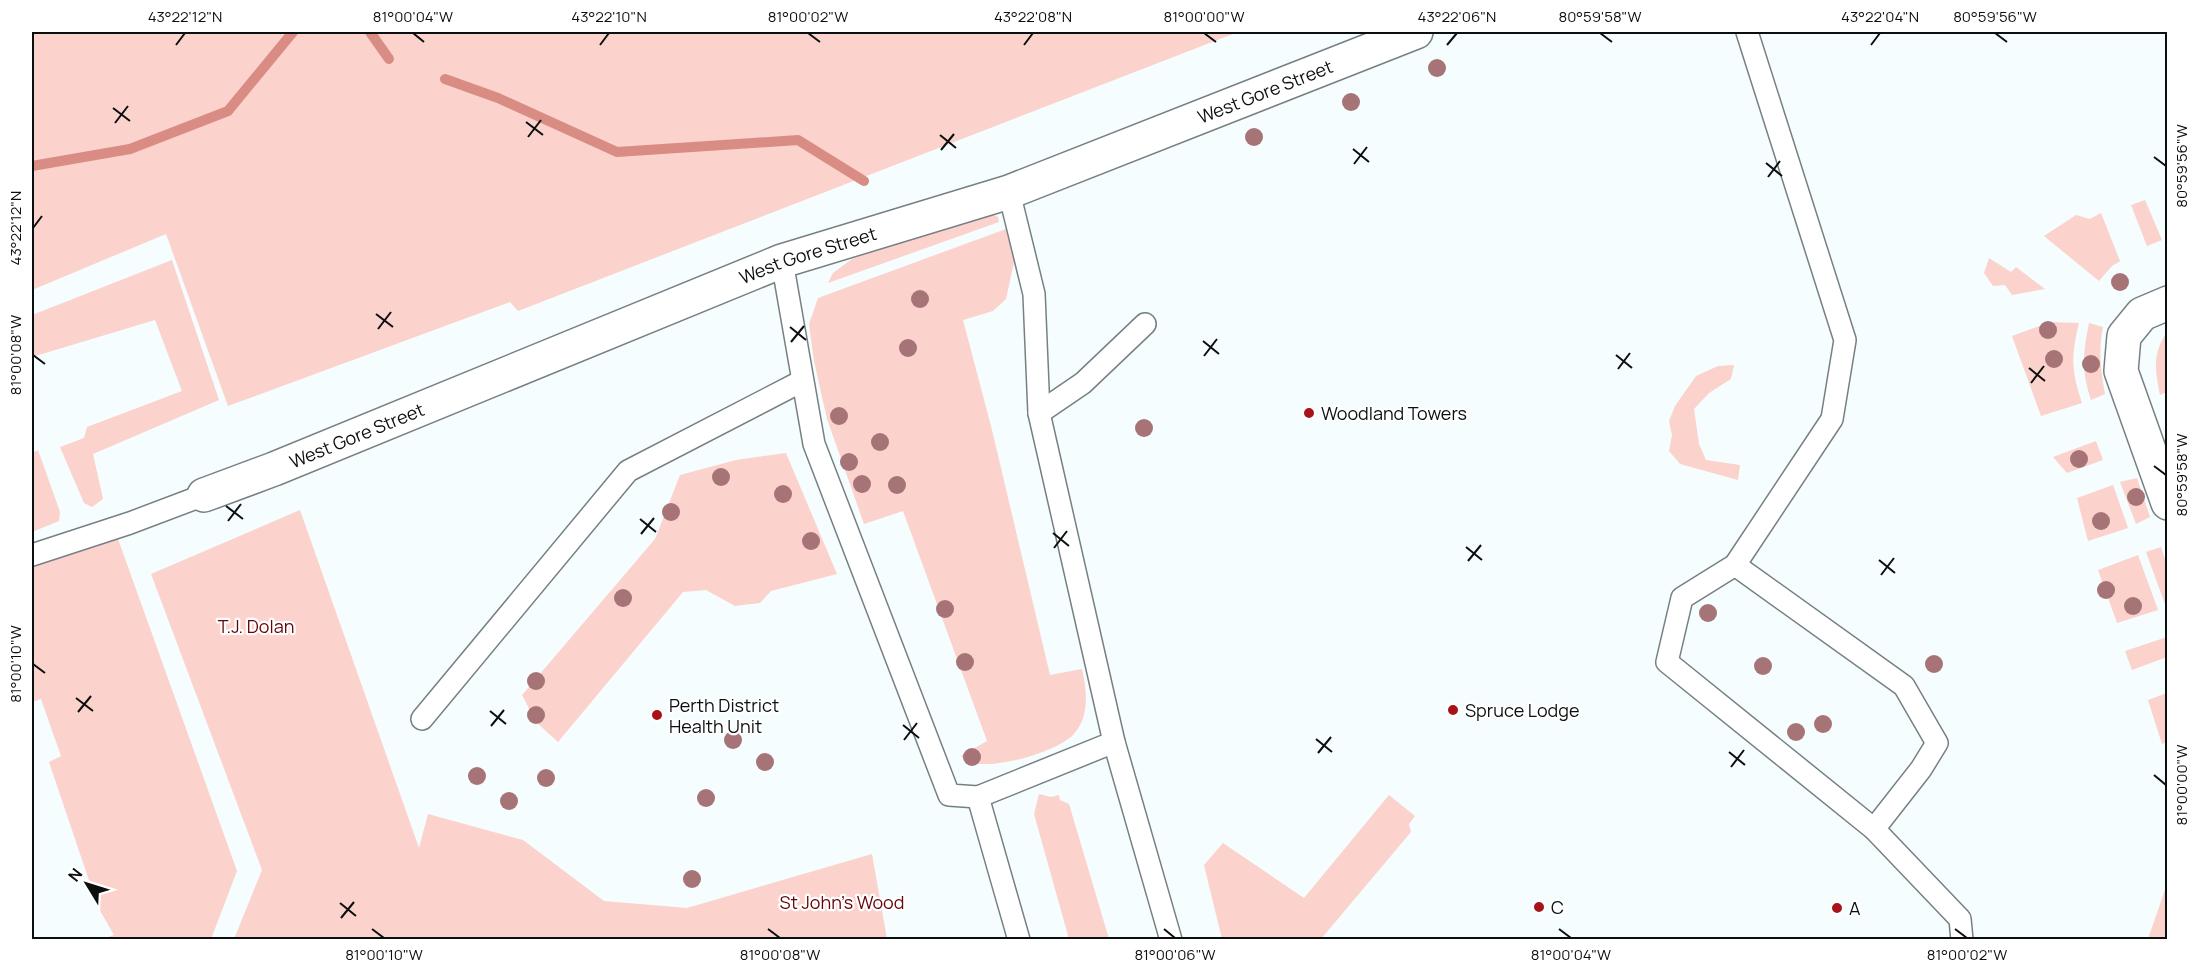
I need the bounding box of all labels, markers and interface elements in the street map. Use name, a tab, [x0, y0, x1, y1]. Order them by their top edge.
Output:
text: 43°22'12"N	[148, 6, 222, 27]
text: 81°00'04"W	[373, 6, 453, 27]
text: 43°22'10"N	[571, 6, 647, 27]
text: 81°00'02"W	[768, 6, 848, 27]
text: 43°22'08"N	[994, 6, 1072, 27]
text: 81°00'00"W	[1163, 6, 1245, 27]
text: 43°22'06"N	[1418, 6, 1496, 27]
text: 80°59'58"W	[1558, 6, 1642, 27]
text: 43°22'04"N	[1841, 6, 1919, 27]
text: 80°59'56"W	[1953, 6, 2037, 27]
street label: West Gore Street	[1194, 54, 1336, 129]
text: 80°59'56"W	[2171, 124, 2192, 208]
text: 43°22'12"N	[5, 191, 26, 265]
street label: West Gore Street	[736, 221, 879, 289]
text: 81°00'08"W	[5, 315, 26, 395]
street label: West Gore Street	[286, 397, 428, 473]
place label: Woodland Towers	[1321, 401, 1467, 425]
marker: Woodland Towers	[1302, 406, 1316, 420]
text: 80°59'58"W	[2171, 433, 2192, 517]
park label: T.J. Dolan	[218, 614, 294, 638]
text: 81°00'10"W	[5, 625, 26, 703]
place label: Perth District Health Unit	[669, 693, 779, 738]
place label: Spruce Lodge	[1465, 698, 1579, 722]
marker: Spruce Lodge	[1446, 703, 1460, 717]
marker: Perth District Health Unit	[650, 708, 664, 722]
text: 81°00'00"W	[2171, 744, 2192, 826]
north arrow	[57, 854, 117, 914]
text: N	[63, 863, 87, 886]
park label: St John's Wood	[780, 890, 904, 914]
place label: C	[1551, 895, 1564, 919]
place label: A	[1849, 896, 1861, 920]
marker: C	[1532, 900, 1546, 914]
marker: A	[1830, 901, 1844, 915]
text: 81°00'10"W	[345, 944, 423, 965]
text: 81°00'08"W	[740, 944, 820, 965]
text: 81°00'06"W	[1134, 944, 1216, 965]
text: 81°00'04"W	[1531, 944, 1611, 965]
text: 81°00'02"W	[1927, 944, 2007, 965]

